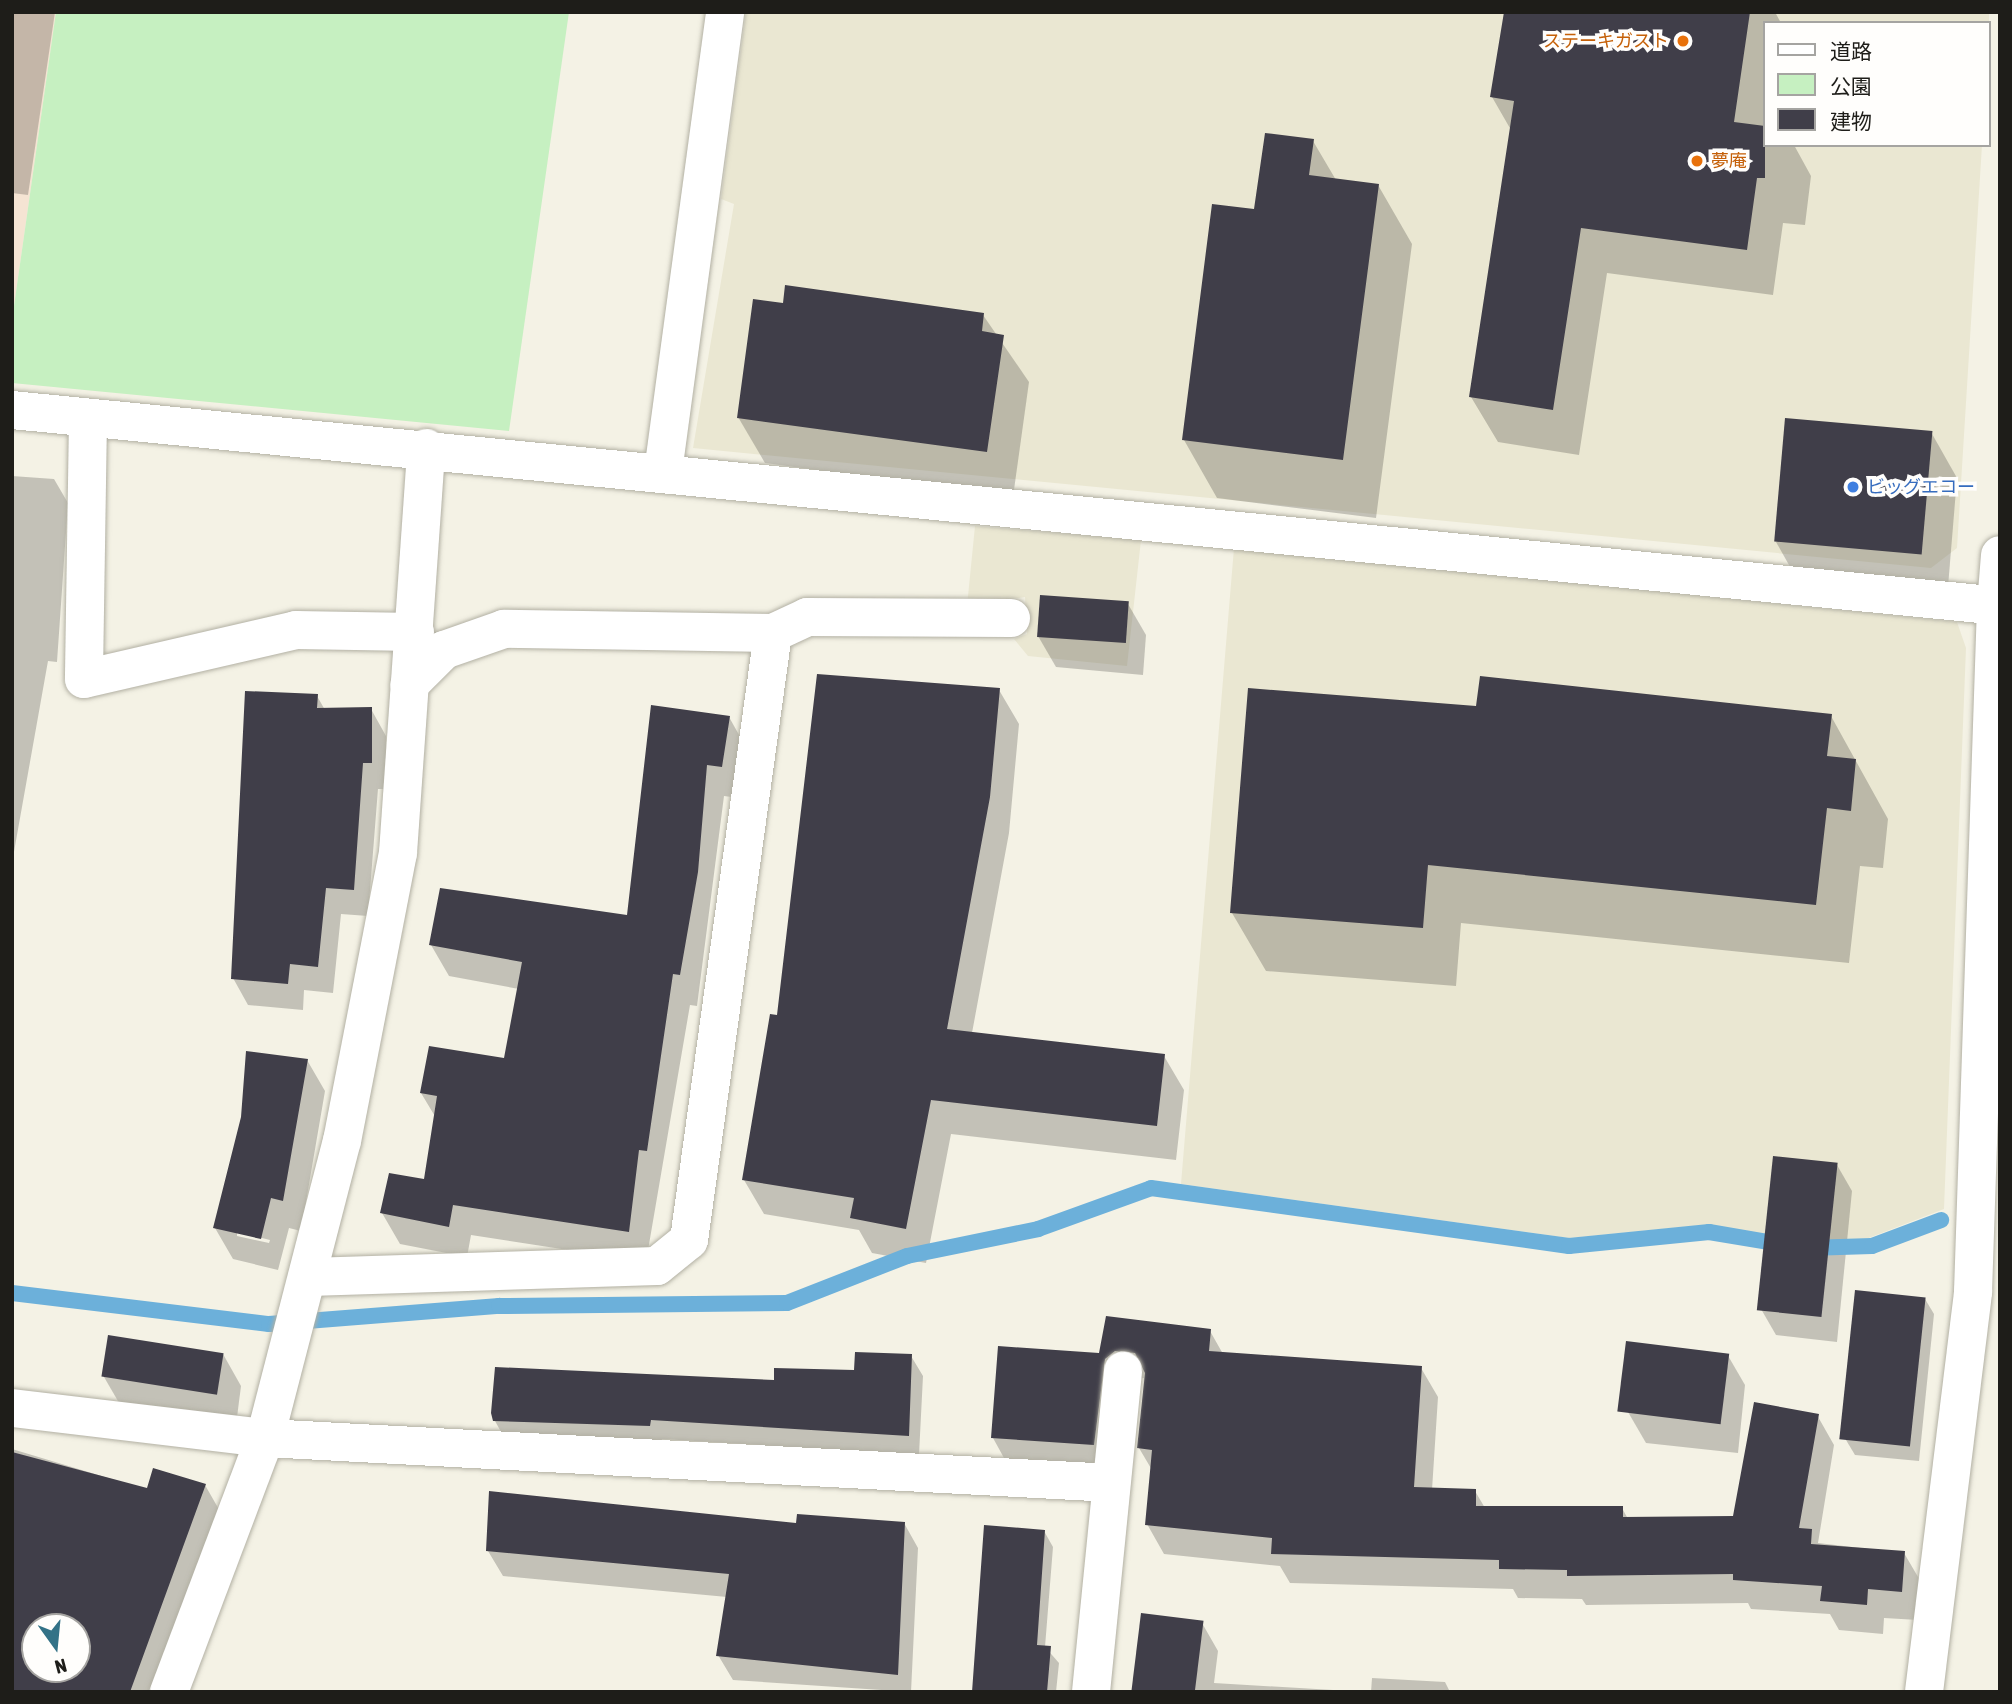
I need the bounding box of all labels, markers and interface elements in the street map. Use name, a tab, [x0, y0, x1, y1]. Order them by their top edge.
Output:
legend	[1764, 21, 1991, 147]
place label: ステーキガスト	[1543, 30, 1669, 52]
marker: ステーキガスト	[1675, 33, 1691, 49]
text: 道路	[1830, 39, 1872, 63]
text: 公園	[1830, 74, 1872, 98]
text: 建物	[1830, 109, 1872, 133]
place label: 夢庵	[1711, 150, 1747, 172]
marker: 夢庵	[1689, 153, 1705, 169]
place label: ビッグエコー	[1867, 476, 1975, 498]
marker: ビッグエコー	[1845, 479, 1861, 495]
north arrow	[21, 1613, 91, 1683]
text: N	[53, 1654, 69, 1678]

